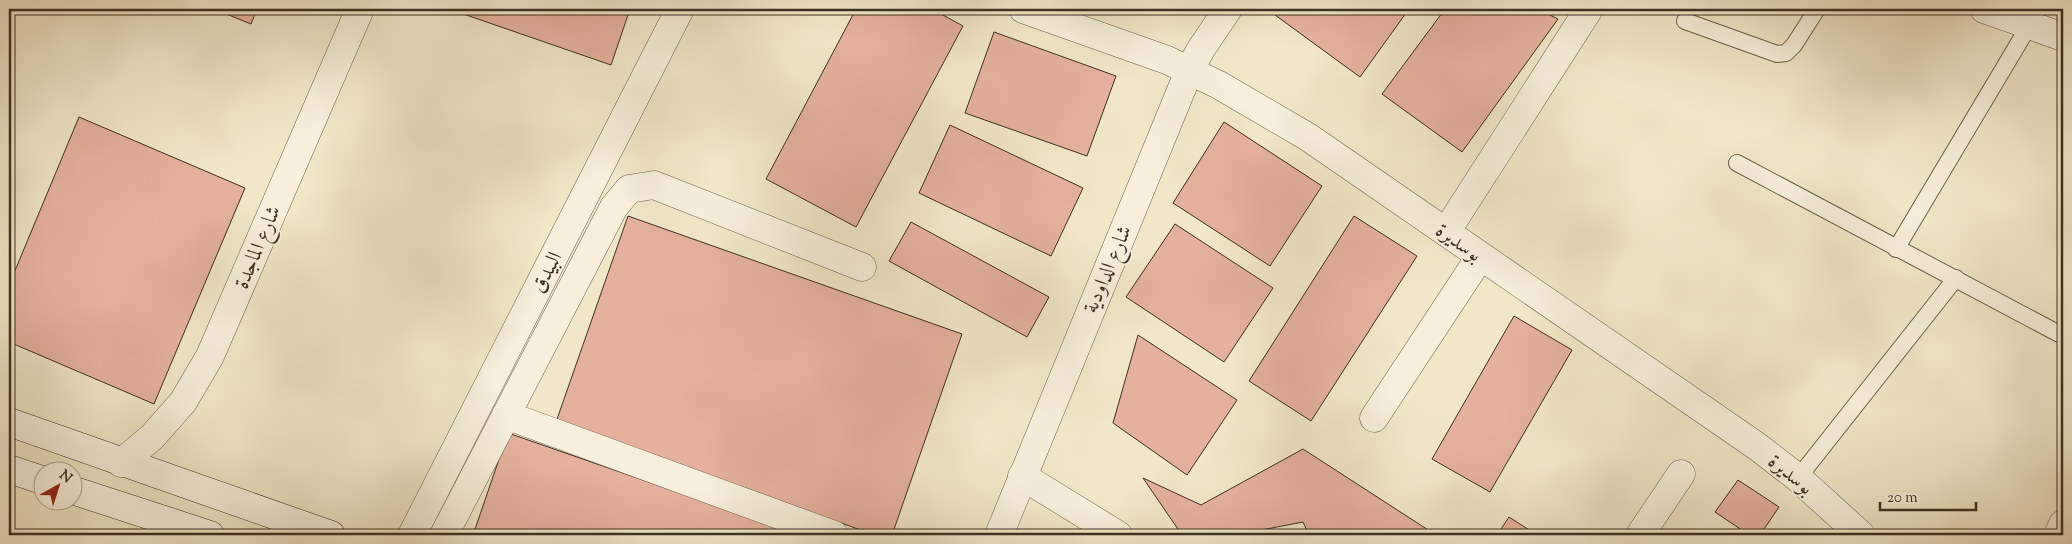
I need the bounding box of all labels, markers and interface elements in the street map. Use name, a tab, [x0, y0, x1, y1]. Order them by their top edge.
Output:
street label: شارع الماجدة	[228, 201, 291, 295]
street label: بوسديرة	[1428, 217, 1487, 270]
street label: شارع الداودية	[1077, 221, 1142, 319]
street label: البيدق	[525, 247, 571, 299]
street label: بوسديرة	[1761, 448, 1819, 503]
north arrow	[32, 462, 82, 512]
text: N	[54, 466, 76, 489]
scale bar	[1880, 479, 1976, 511]
text: 20 m	[1887, 488, 1918, 509]

